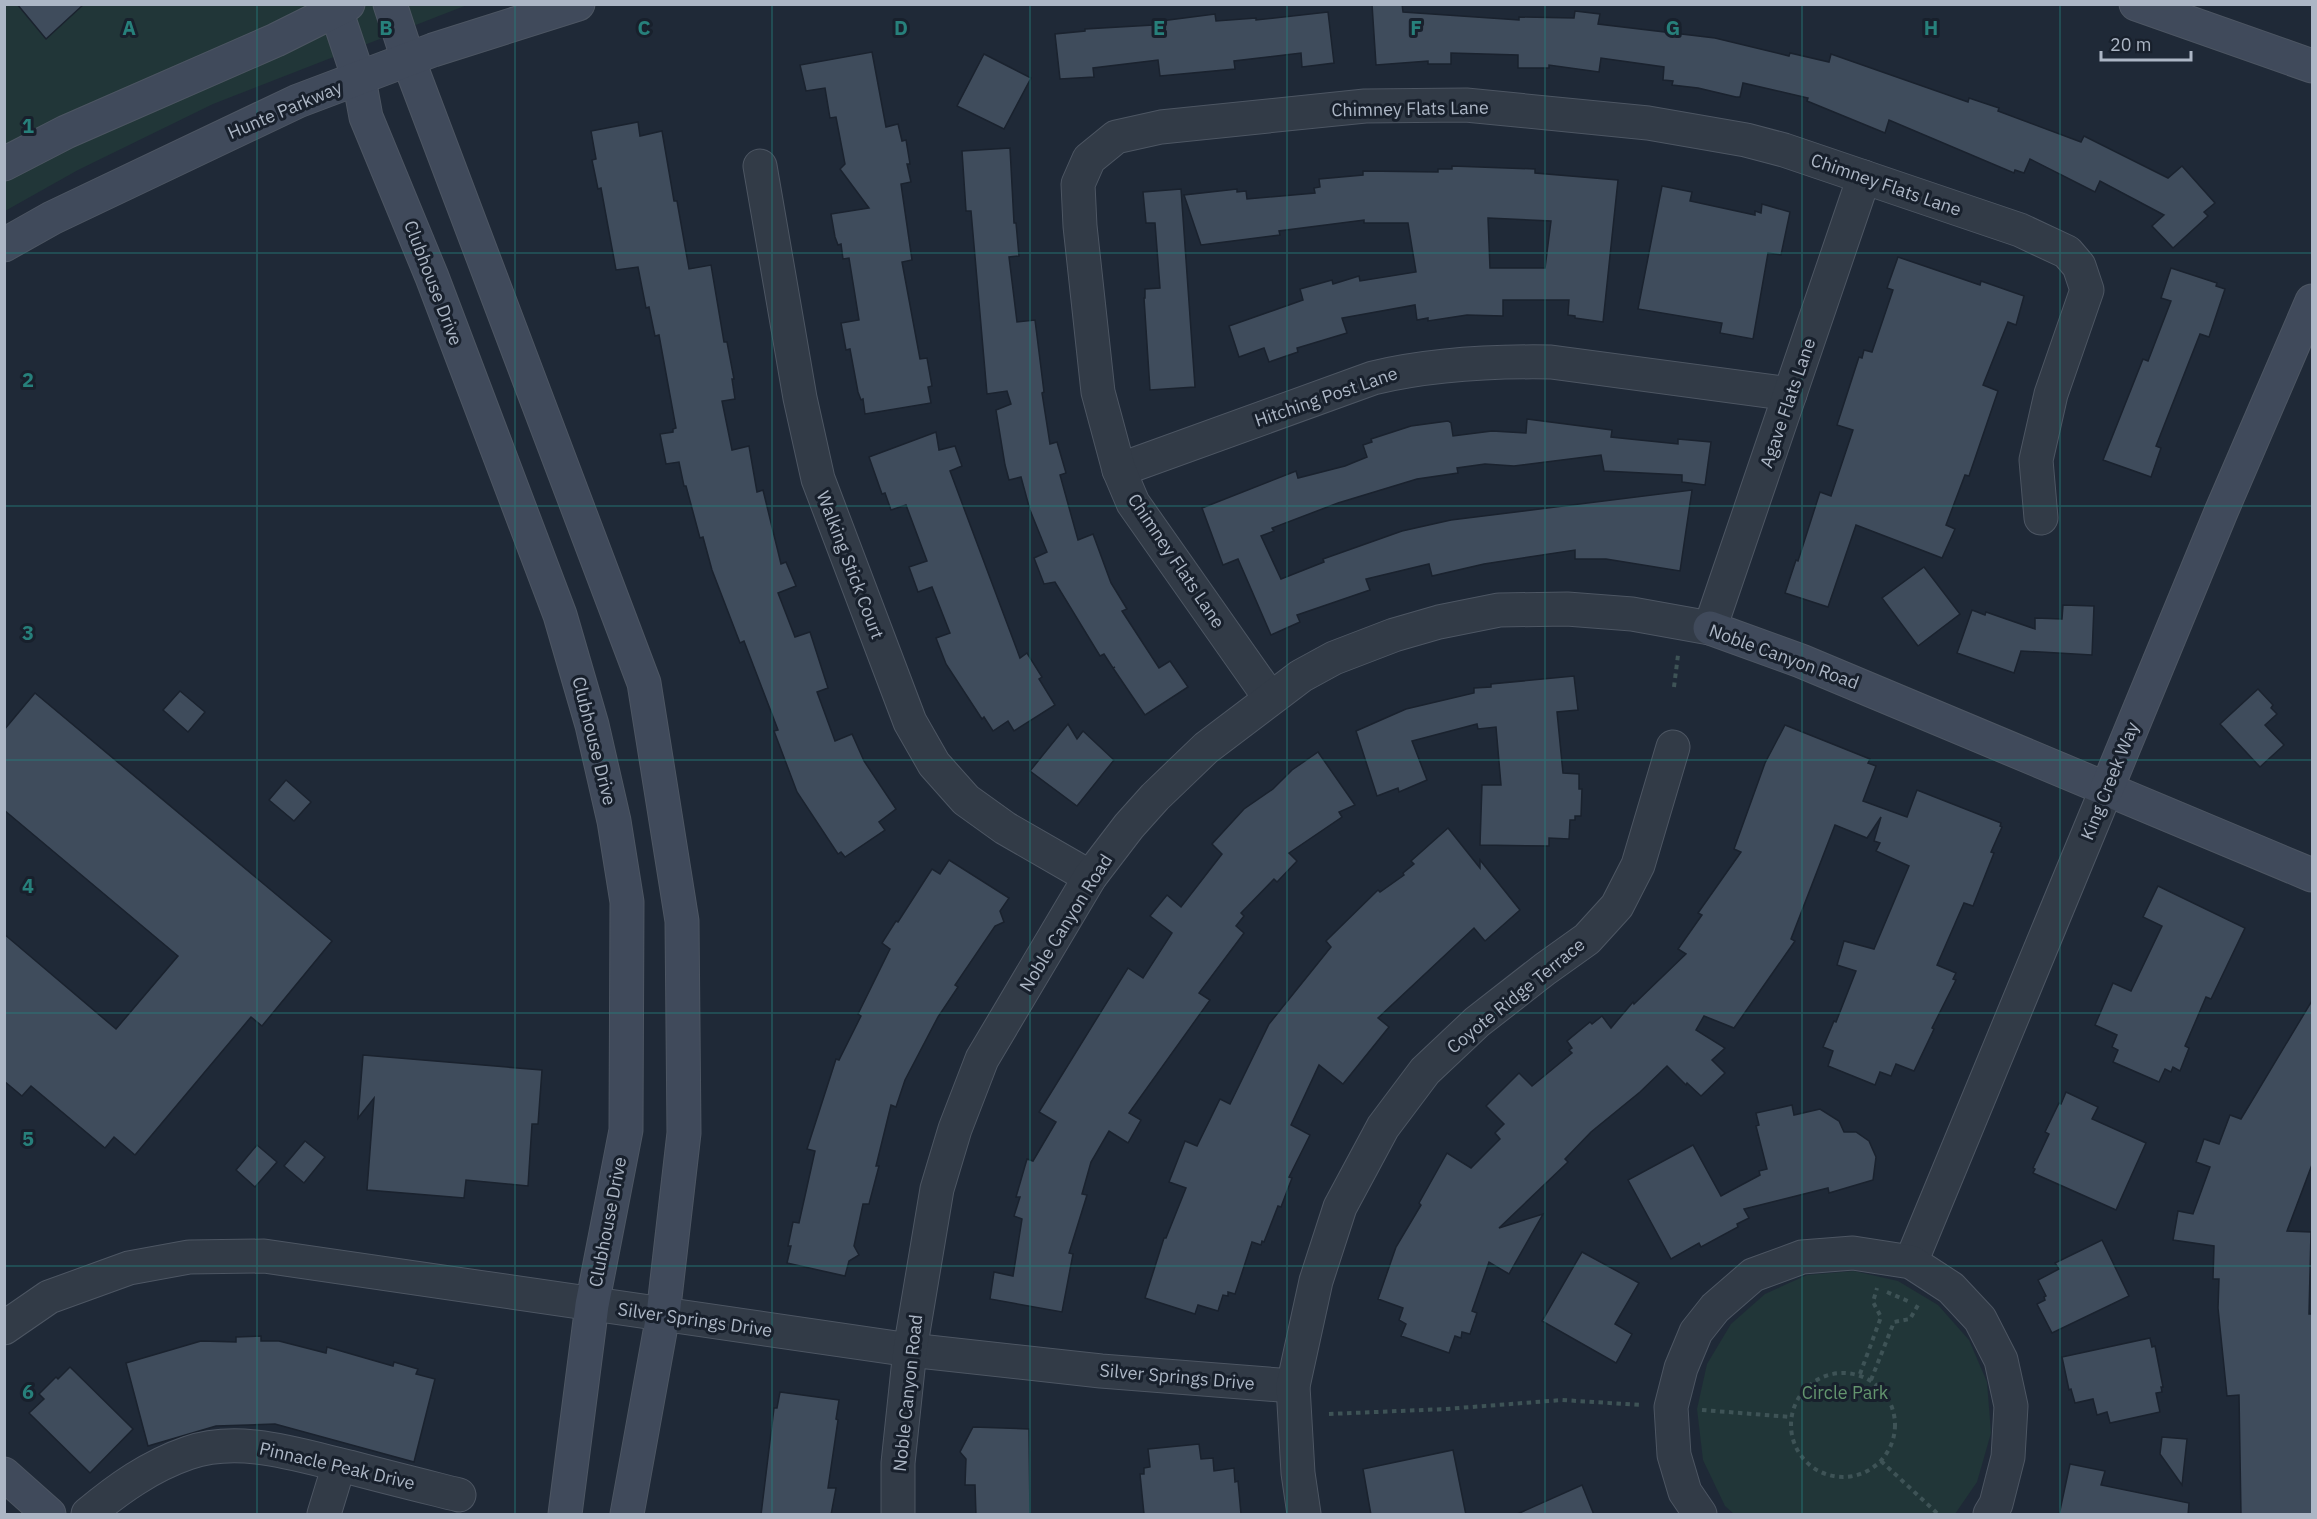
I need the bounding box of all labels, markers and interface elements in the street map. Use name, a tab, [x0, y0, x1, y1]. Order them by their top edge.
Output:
text: A	[122, 14, 136, 41]
text: B	[379, 14, 393, 41]
text: C	[637, 14, 651, 41]
text: D	[894, 14, 908, 41]
text: E	[1153, 14, 1165, 41]
text: F	[1410, 14, 1422, 41]
text: G	[1666, 14, 1680, 41]
text: H	[1924, 14, 1938, 41]
scale bar	[2101, 24, 2191, 62]
text: 20 m	[2110, 33, 2152, 56]
street label: Hunte Parkway	[224, 75, 346, 144]
street label: Chimney Flats Lane	[1331, 96, 1489, 121]
text: 1	[22, 112, 34, 139]
street label: Chimney Flats Lane	[1808, 148, 1964, 221]
street label: Clubhouse Drive	[399, 217, 468, 349]
street label: Agave Flats Lane	[1755, 335, 1821, 471]
street label: Hitching Post Lane	[1251, 361, 1400, 432]
text: 2	[22, 366, 34, 393]
street label: Walking Stick Court	[812, 487, 889, 642]
street label: Chimney Flats Lane	[1123, 489, 1230, 633]
text: 3	[22, 619, 34, 646]
street label: Noble Canyon Road	[1706, 619, 1862, 694]
street label: Clubhouse Drive	[567, 674, 622, 808]
street label: King Creek Way	[2075, 718, 2144, 843]
street label: Noble Canyon Road	[1014, 850, 1117, 996]
text: 4	[22, 872, 34, 899]
street label: Coyote Ridge Terrace	[1442, 933, 1589, 1058]
text: 5	[22, 1125, 34, 1152]
street label: Clubhouse Drive	[584, 1155, 631, 1289]
street label: Silver Springs Drive	[616, 1297, 774, 1342]
street label: Noble Canyon Road	[888, 1313, 927, 1473]
street label: Silver Springs Drive	[1099, 1358, 1256, 1395]
text: 6	[22, 1378, 34, 1405]
park label: Circle Park	[1802, 1381, 1889, 1404]
street label: Pinnacle Peak Drive	[257, 1436, 417, 1495]

